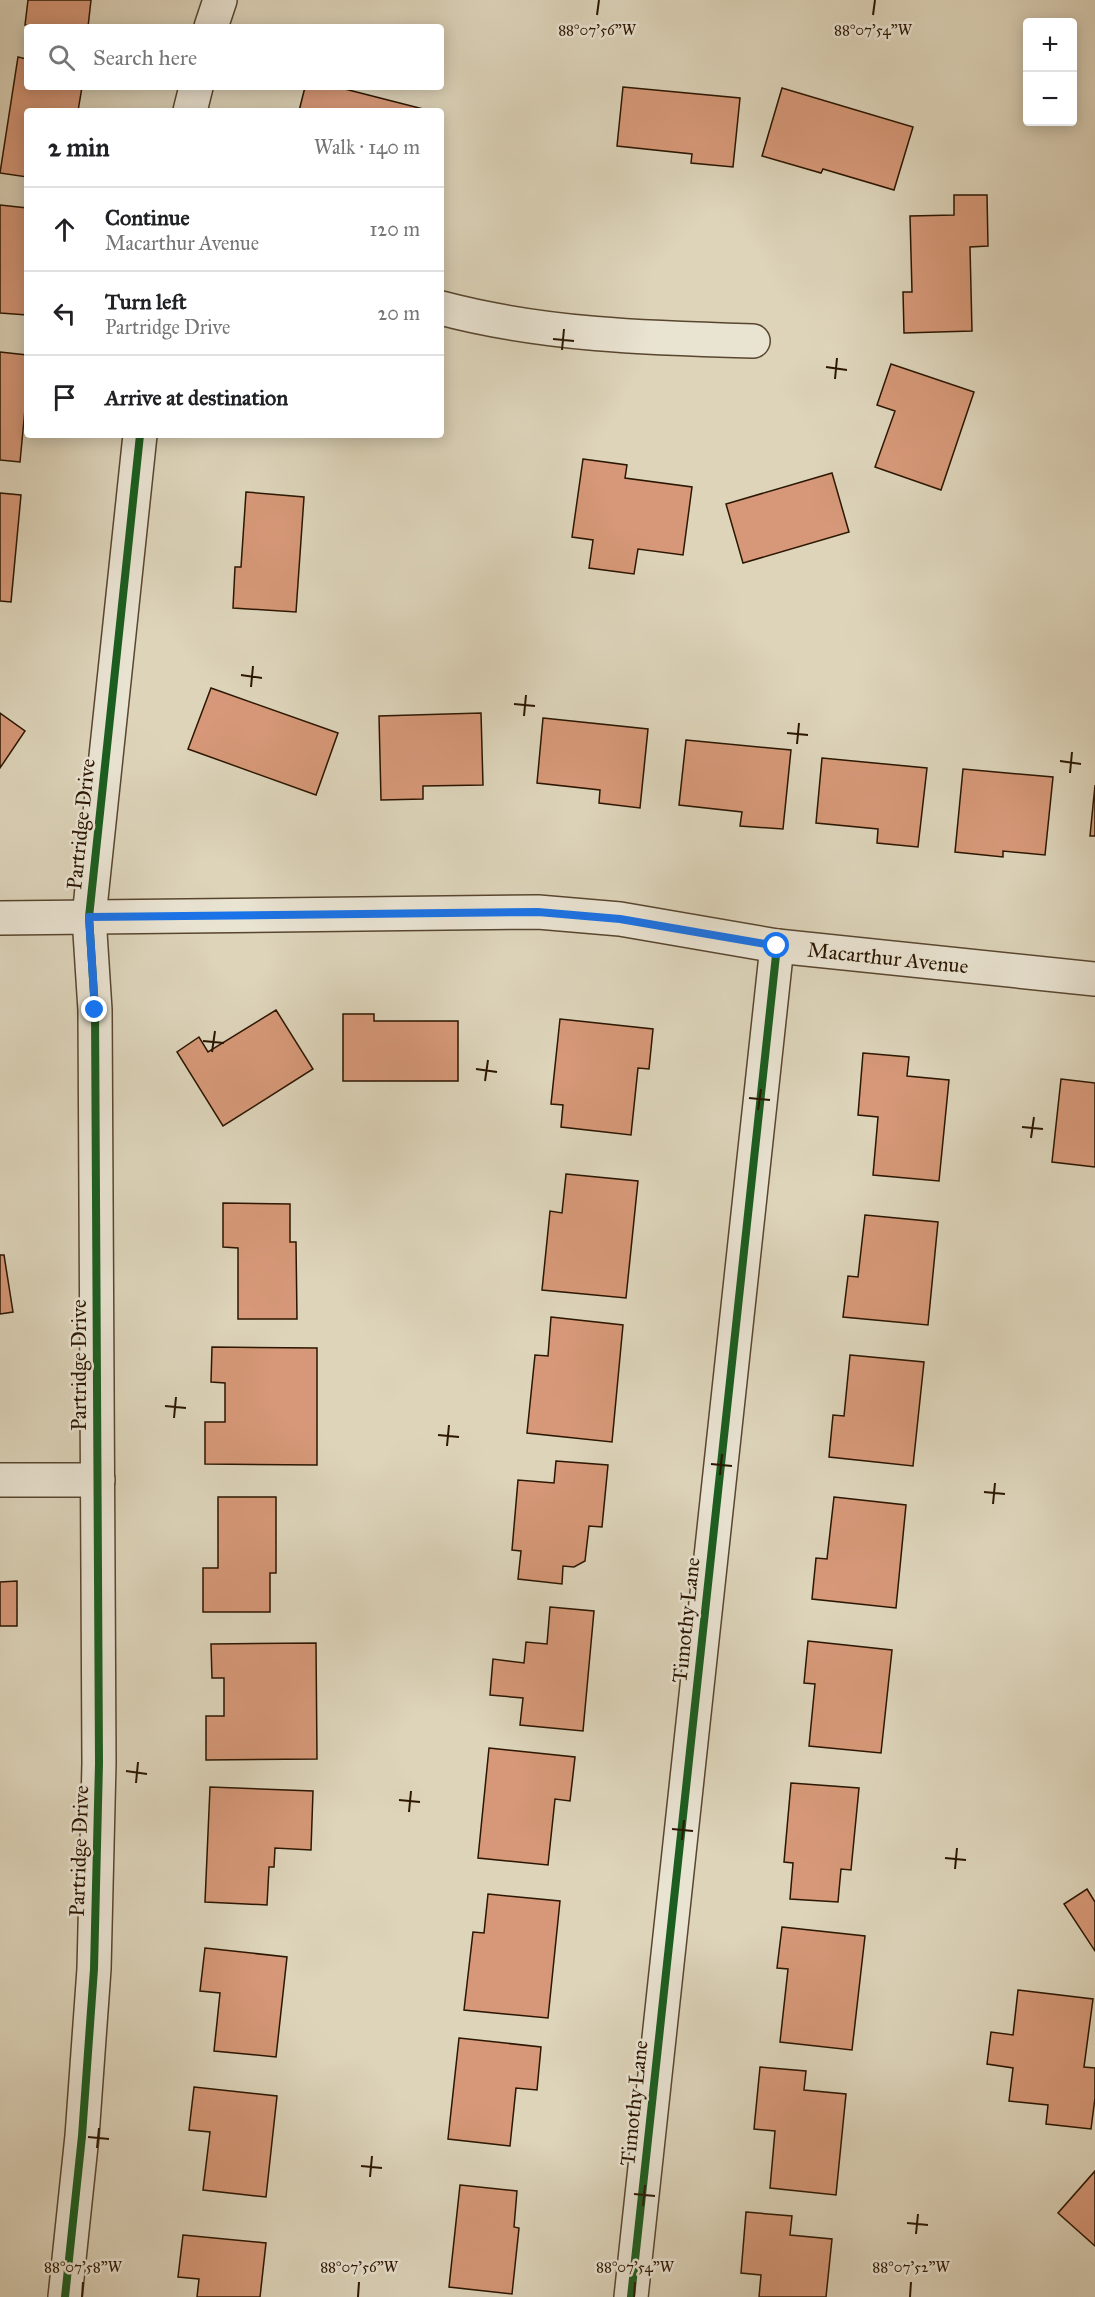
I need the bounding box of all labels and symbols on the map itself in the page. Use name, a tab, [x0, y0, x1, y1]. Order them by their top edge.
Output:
text: 88°07'56"W	[558, 21, 637, 39]
text: 88°07'54"W	[834, 21, 913, 39]
street label: Partridge Drive	[61, 757, 101, 891]
route start	[763, 932, 789, 958]
street label: Macarthur Avenue	[806, 937, 970, 979]
route end	[81, 996, 107, 1022]
street label: Partridge Drive	[66, 1299, 92, 1431]
street label: Timothy Lane	[666, 1556, 706, 1684]
street label: Partridge Drive	[64, 1785, 94, 1917]
street label: Timothy Lane	[614, 2039, 654, 2167]
text: 88°07'58"W	[44, 2258, 123, 2276]
text: 88°07'56"W	[320, 2258, 399, 2276]
text: 88°07'54"W	[596, 2258, 675, 2276]
text: 88°07'52"W	[872, 2258, 950, 2276]

